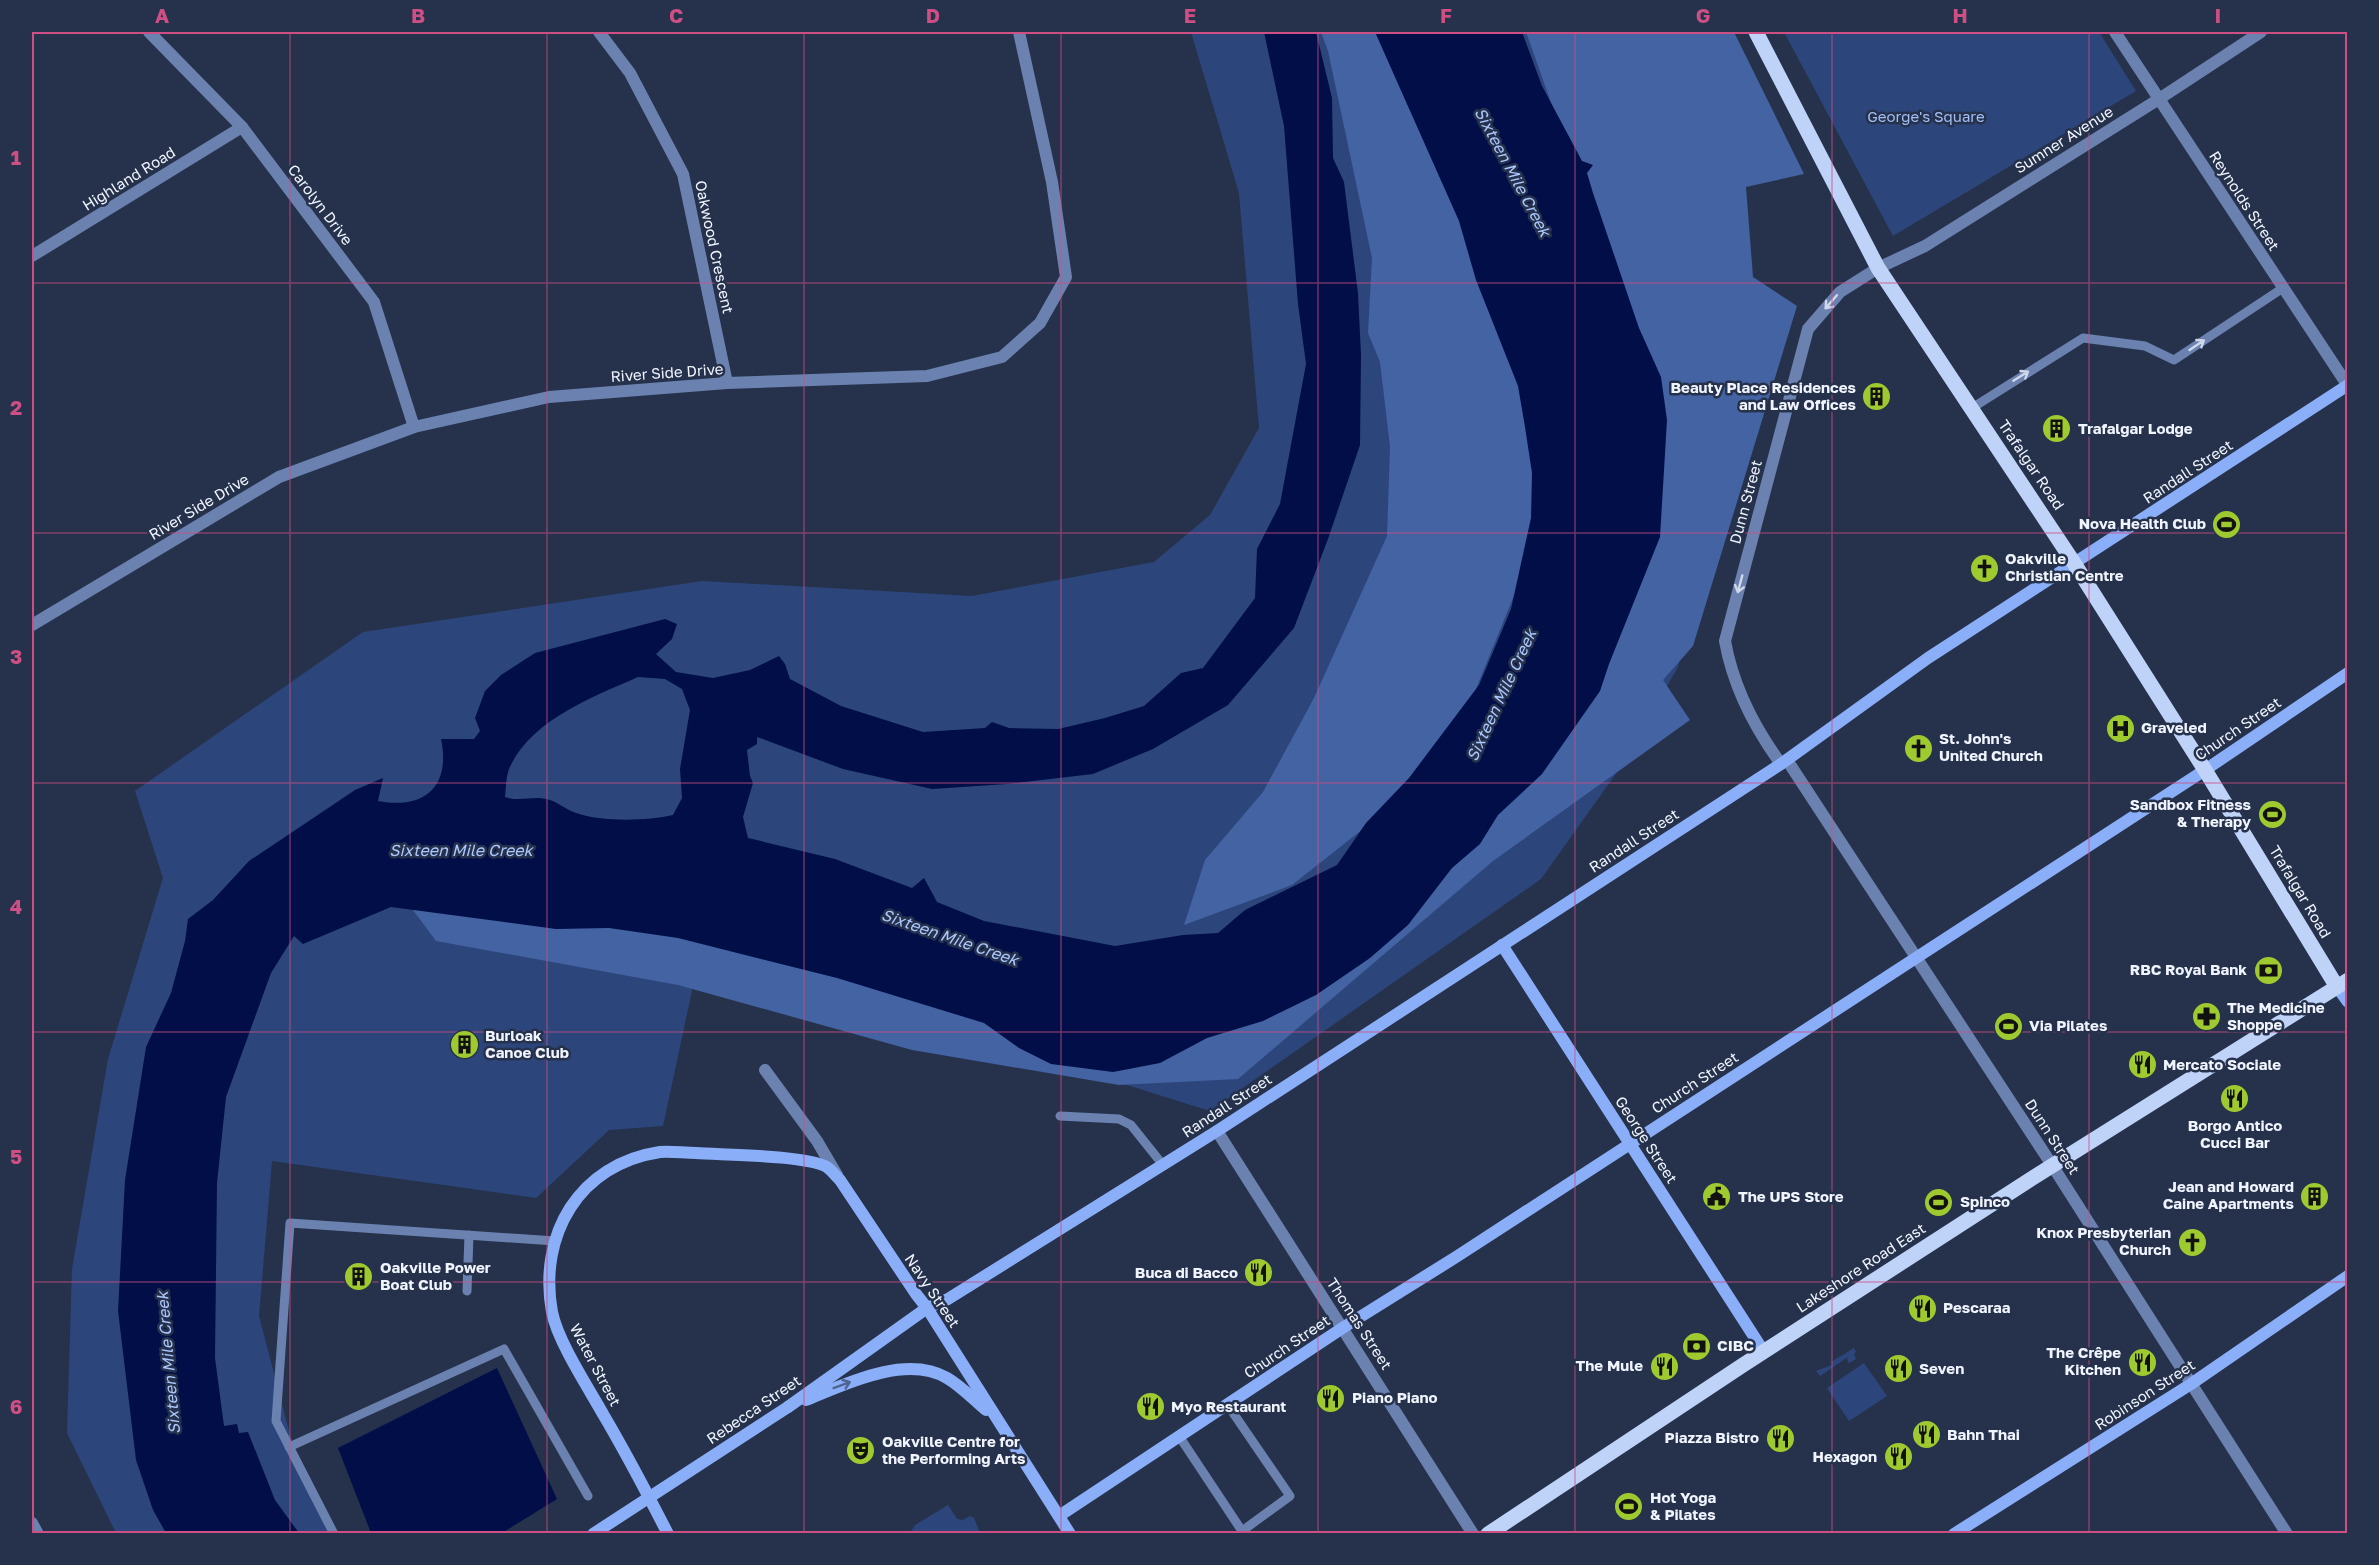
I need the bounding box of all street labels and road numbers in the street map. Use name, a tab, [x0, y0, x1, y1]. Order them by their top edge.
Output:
street label: Sumner Avenue	[2011, 102, 2116, 177]
street label: Highland Road	[79, 142, 178, 214]
street label: Reynolds Street	[2206, 147, 2284, 254]
street label: Carolyn Drive	[285, 160, 357, 249]
street label: Oakwood Crescent	[692, 179, 738, 315]
street label: River Side Drive	[610, 359, 724, 385]
street label: Trafalgar Road	[1995, 416, 2069, 513]
street label: Randall Street	[2139, 436, 2236, 507]
street label: Dunn Street	[1725, 458, 1765, 546]
street label: River Side Drive	[145, 469, 252, 543]
street label: Church Street	[2191, 693, 2284, 764]
street label: Randall Street	[1585, 805, 1682, 876]
street label: Trafalgar Road	[2266, 842, 2335, 941]
street label: Church Street	[1648, 1047, 1741, 1117]
street label: Randall Street	[1178, 1070, 1275, 1141]
street label: George Street	[1612, 1093, 1682, 1186]
street label: Dunn Street	[2022, 1095, 2084, 1177]
street label: Lakeshore Road East	[1793, 1219, 1928, 1316]
street label: Navy Street	[902, 1250, 964, 1331]
street label: Thomas Street	[1324, 1274, 1396, 1373]
street label: Church Street	[1240, 1311, 1333, 1382]
street label: Water Street	[567, 1320, 625, 1409]
street label: Robinson Street	[2091, 1355, 2198, 1433]
street label: Rebecca Street	[703, 1371, 804, 1447]

